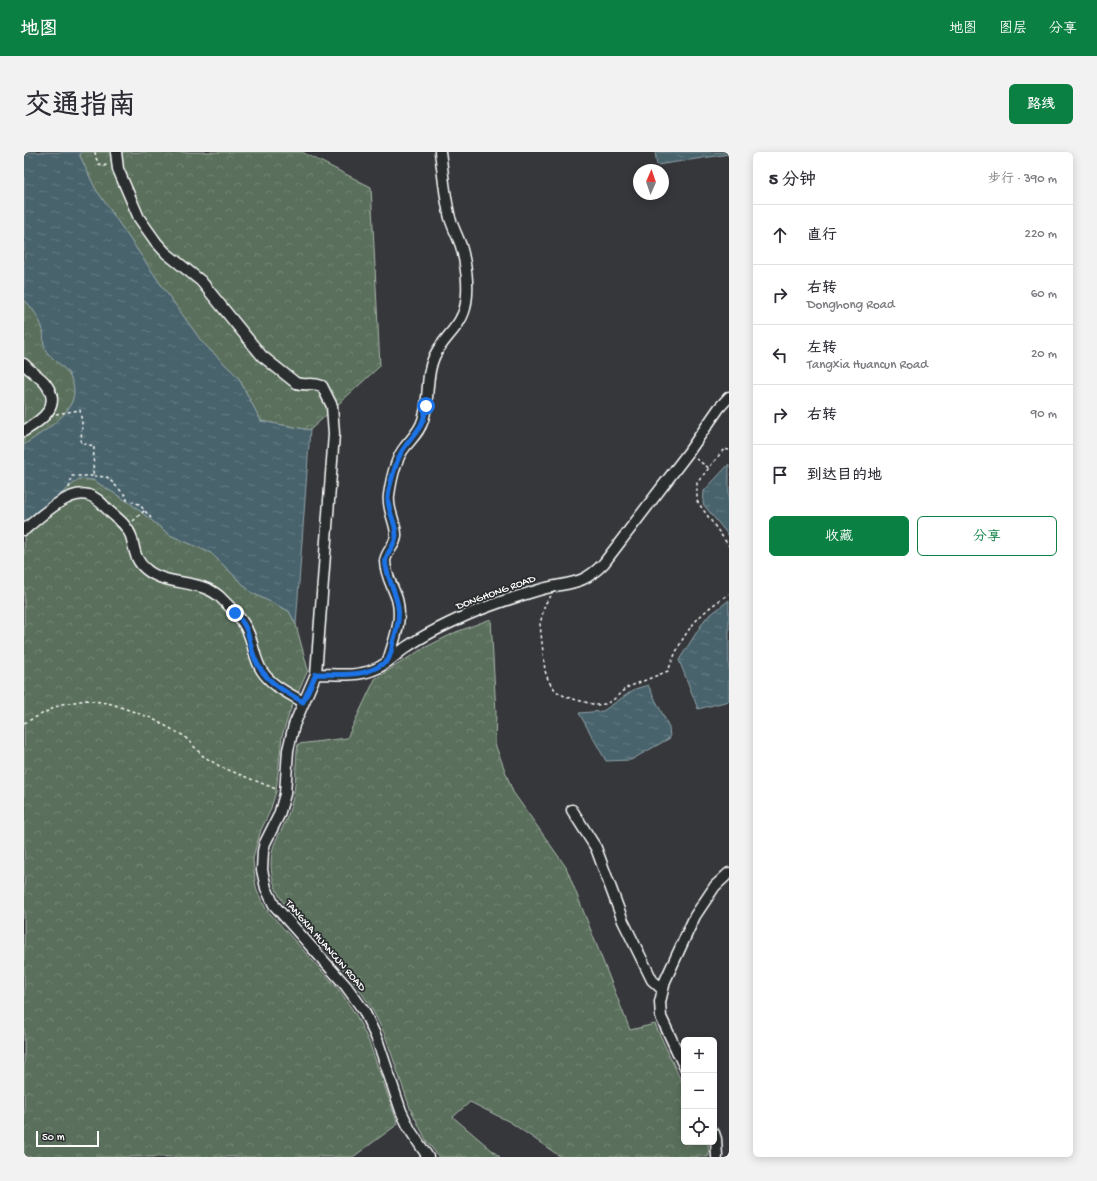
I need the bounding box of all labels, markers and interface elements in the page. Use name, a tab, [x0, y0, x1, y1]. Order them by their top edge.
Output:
text: 地图	[20, 19, 58, 42]
text: 地图	[949, 21, 977, 38]
text: 图层	[999, 21, 1027, 38]
text: 分享	[1049, 21, 1077, 38]
button: 路线	[1009, 84, 1073, 124]
text: 交通指南	[24, 91, 136, 124]
north arrow	[633, 164, 669, 200]
text: 5 分钟	[769, 171, 816, 191]
text: 步行 · 390 m	[988, 172, 1057, 187]
icon: ahead	[769, 224, 791, 246]
text: 直行	[807, 227, 837, 245]
text: 220 m	[1025, 227, 1057, 242]
text: 右转	[807, 280, 837, 298]
icon: right	[769, 284, 791, 306]
text: 60 m	[1031, 287, 1057, 302]
text: Donghong Road	[807, 298, 895, 313]
text: 左转	[807, 340, 837, 358]
icon: left	[769, 344, 791, 366]
text: 20 m	[1031, 347, 1057, 362]
text: Tangxia Huancun Road	[807, 358, 928, 373]
route start	[417, 397, 435, 415]
icon: right	[769, 404, 791, 426]
text: 右转	[807, 407, 837, 425]
text: 90 m	[1031, 407, 1057, 422]
icon: arrive	[769, 464, 791, 486]
text: 到达目的地	[807, 467, 882, 485]
button: 收藏	[769, 516, 909, 556]
button: 分享	[917, 516, 1057, 556]
street label: DONGHONG ROAD	[454, 573, 538, 613]
route end	[226, 604, 244, 622]
street label: TANGXIA HUANCUN ROAD	[281, 897, 368, 995]
map controls	[681, 1037, 717, 1145]
button: +	[681, 1037, 717, 1073]
button: −	[681, 1073, 717, 1109]
button: locate	[681, 1109, 717, 1145]
scale bar	[36, 1129, 99, 1148]
text: 50 m	[42, 1132, 64, 1144]

